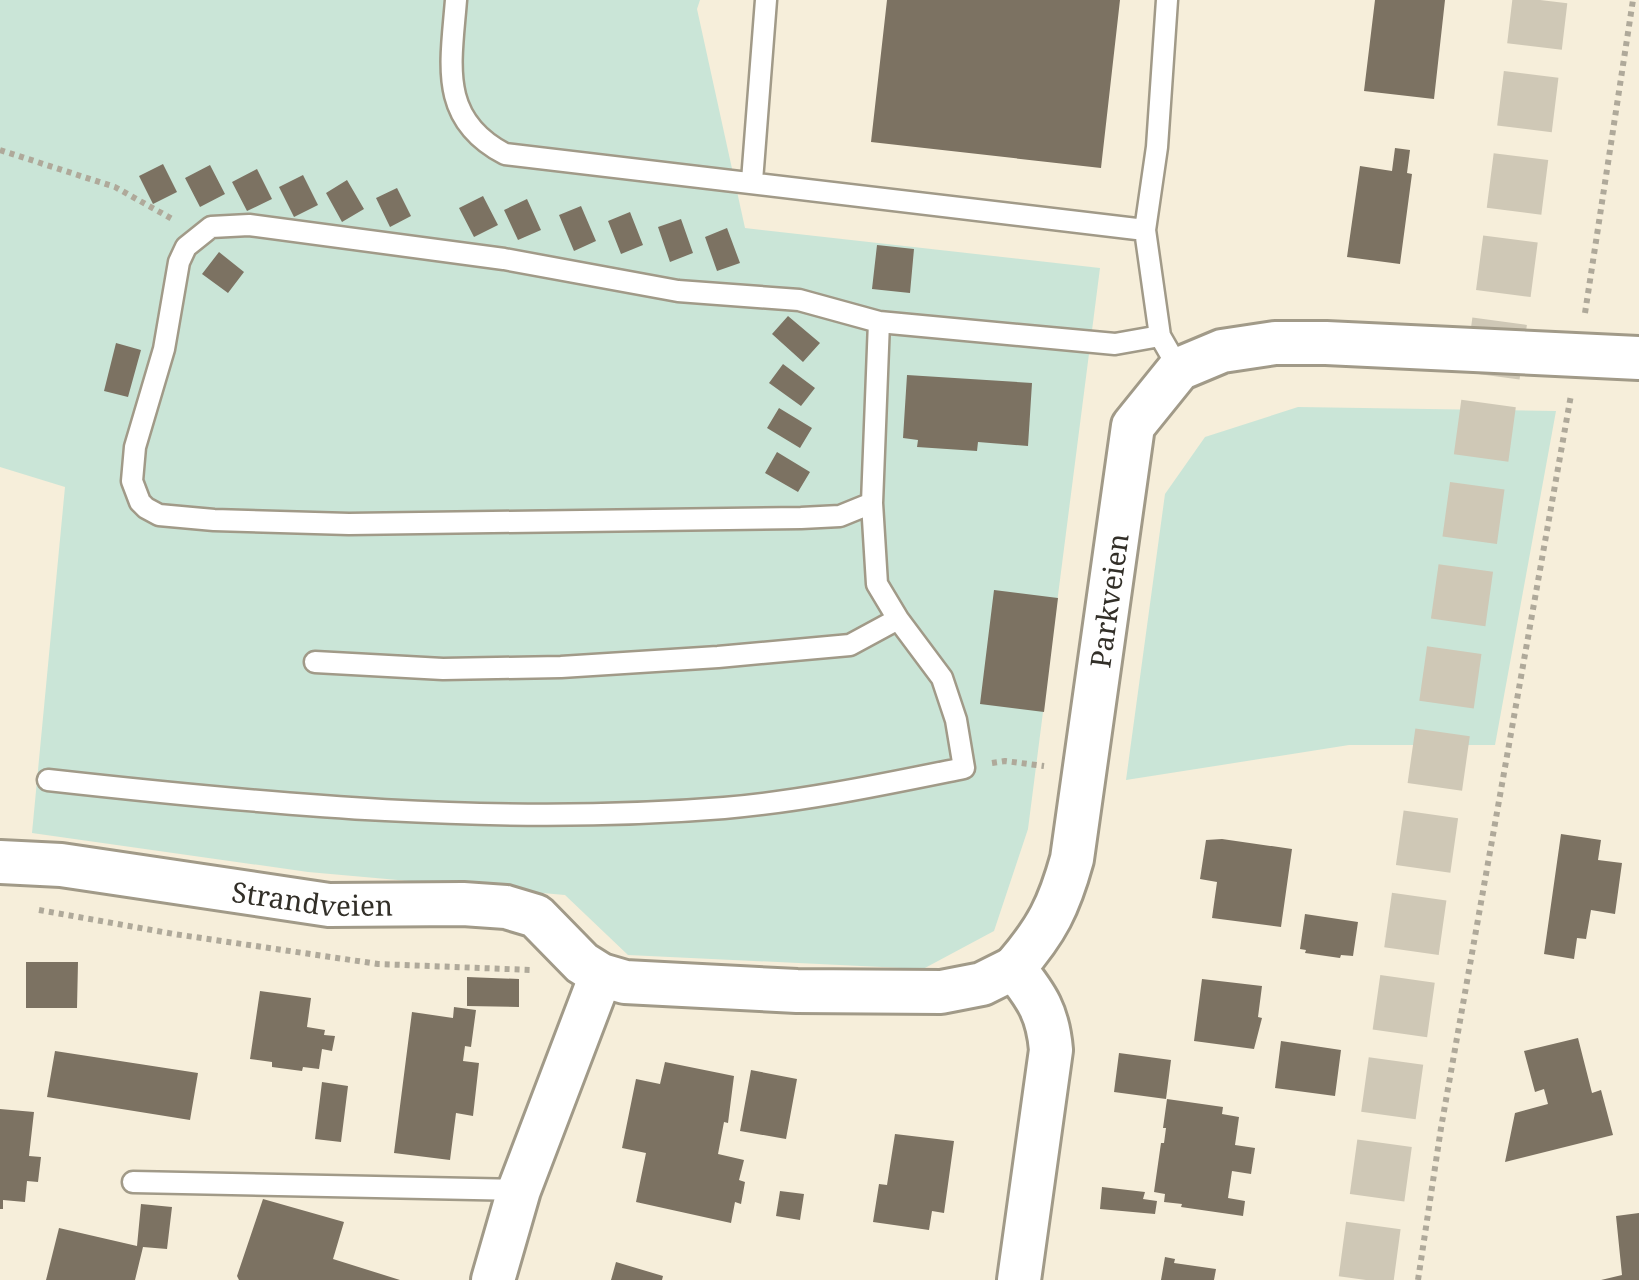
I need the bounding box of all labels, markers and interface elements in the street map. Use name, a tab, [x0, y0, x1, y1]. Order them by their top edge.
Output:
street label: Parkveien	[1080, 531, 1137, 670]
street label: Strandveien	[229, 872, 393, 925]

